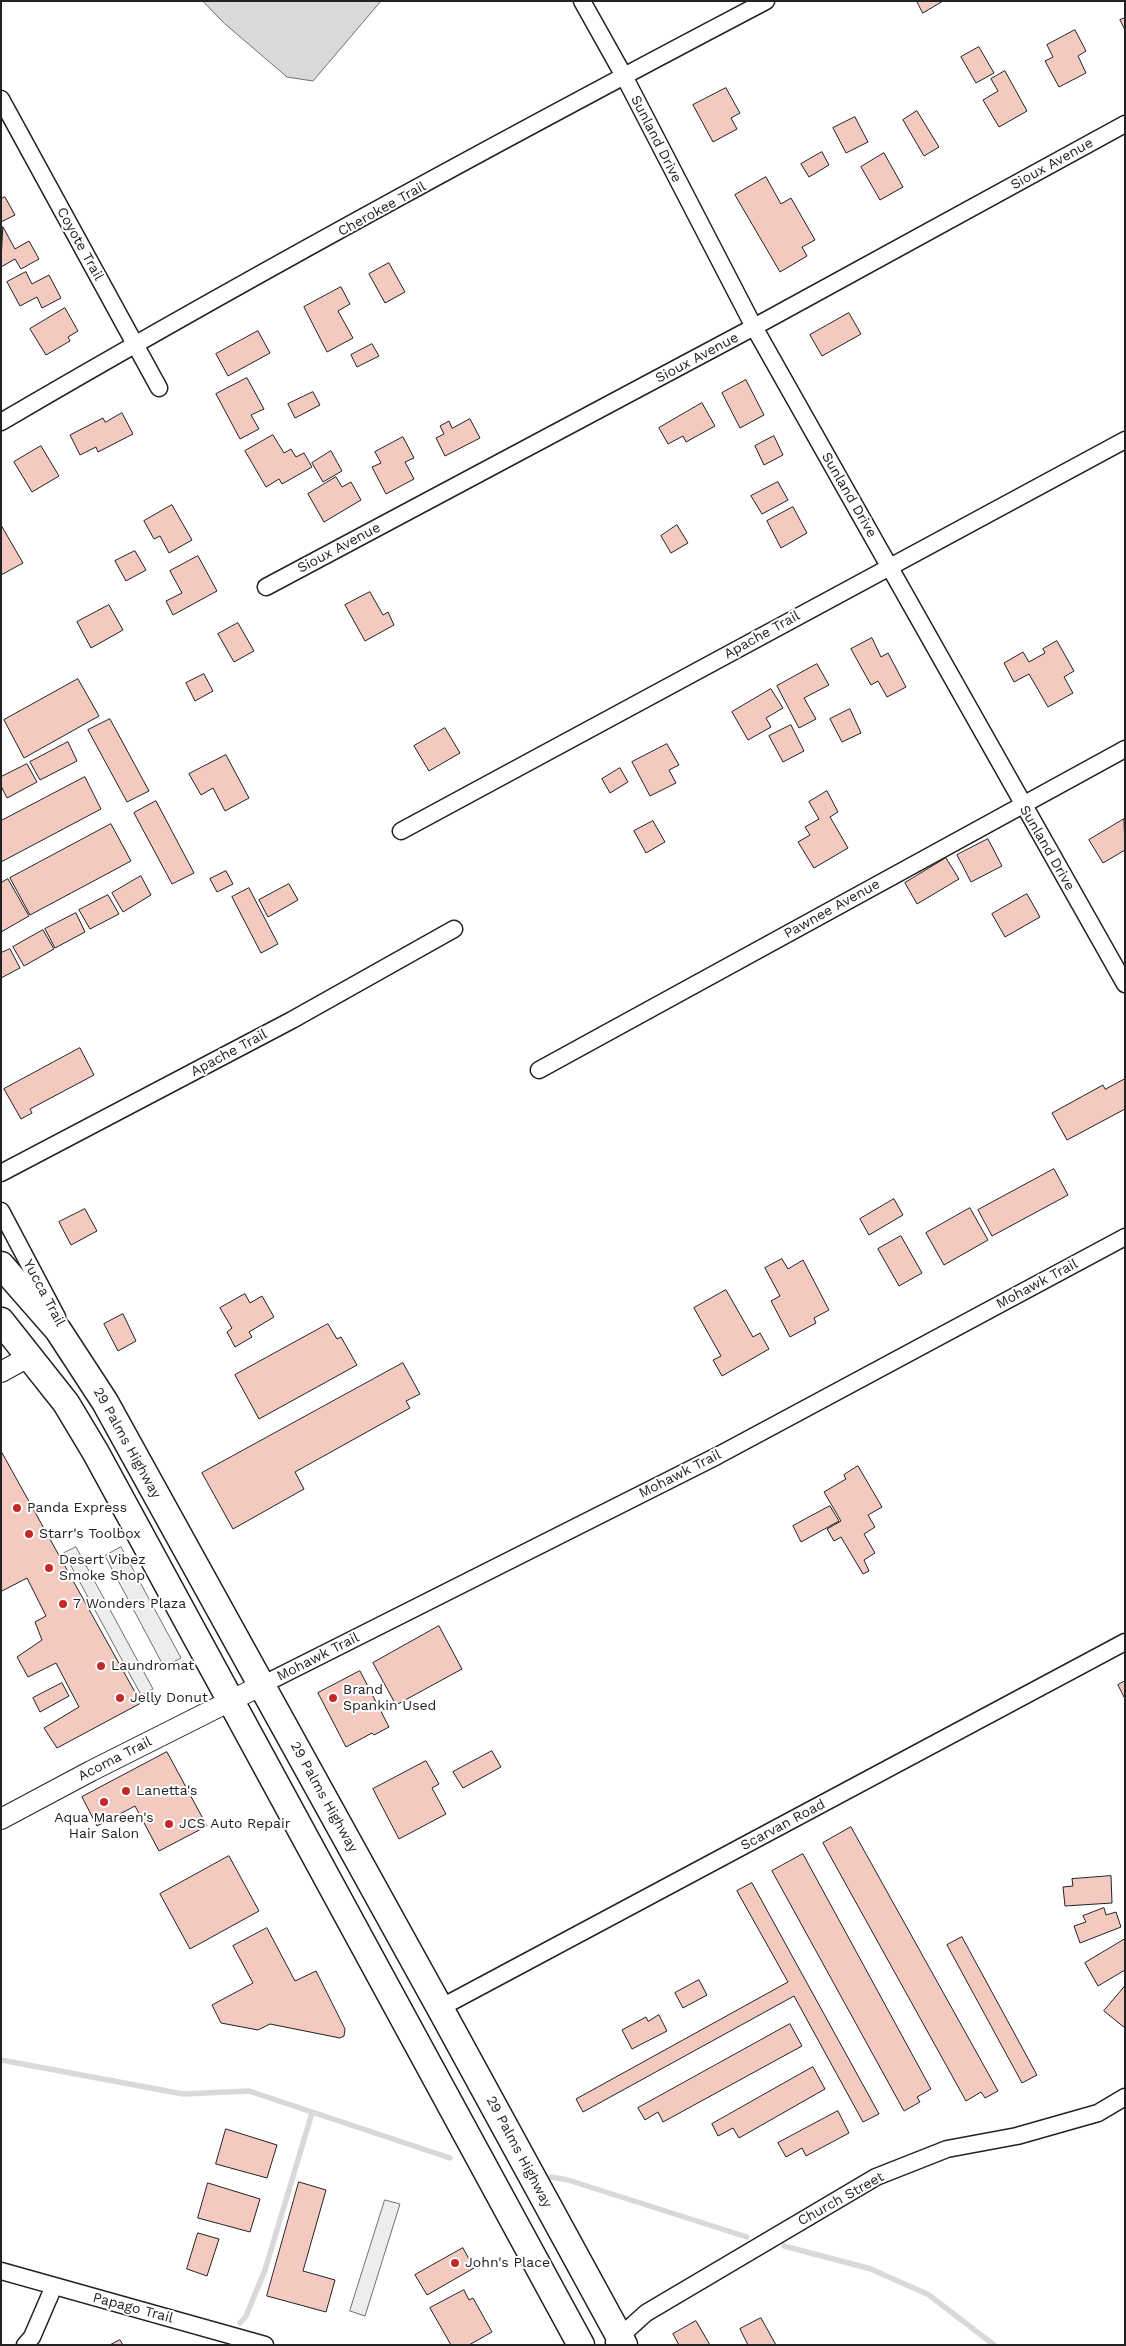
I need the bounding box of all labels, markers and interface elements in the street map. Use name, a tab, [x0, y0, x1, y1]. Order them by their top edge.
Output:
street label: Sunland Drive	[627, 93, 685, 185]
street label: Sioux Avenue	[1008, 134, 1096, 194]
street label: Cherokee Trail	[335, 178, 429, 240]
street label: Coyote Trail	[53, 205, 107, 283]
street label: Sioux Avenue	[653, 329, 741, 387]
street label: Sunland Drive	[818, 449, 880, 541]
street label: Sioux Avenue	[295, 519, 383, 577]
street label: Apache Trail	[721, 607, 803, 663]
street label: Sunland Drive	[1016, 802, 1078, 894]
street label: Pawnee Avenue	[781, 876, 883, 942]
street label: Apache Trail	[188, 1026, 270, 1080]
street label: Mohawk Trail	[993, 1255, 1081, 1313]
street label: Yucca Trail	[19, 1257, 69, 1329]
street label: 29 Palms Highway	[90, 1385, 164, 1501]
street label: Mohawk Trail	[636, 1446, 724, 1502]
place label: Panda Express	[27, 1500, 127, 1516]
marker: Panda Express	[11, 1502, 23, 1514]
place label: Starr's Toolbox	[39, 1526, 141, 1542]
marker: Starr's Toolbox	[23, 1528, 35, 1540]
place label: Desert Vibez Smoke Shop	[59, 1552, 146, 1584]
marker: Desert Vibez Smoke Shop	[43, 1562, 55, 1574]
place label: 7 Wonders Plaza	[73, 1596, 186, 1612]
marker: 7 Wonders Plaza	[57, 1598, 69, 1610]
street label: Mohawk Trail	[274, 1629, 362, 1685]
place label: Laundromat	[111, 1658, 194, 1674]
marker: Laundromat	[95, 1660, 107, 1672]
place label: Brand Spankin Used	[343, 1682, 436, 1714]
place label: Jelly Donut	[130, 1690, 208, 1706]
marker: Jelly Donut	[114, 1692, 126, 1704]
marker: Brand Spankin Used	[327, 1692, 339, 1704]
street label: Acoma Trail	[75, 1733, 155, 1785]
street label: 29 Palms Highway	[287, 1739, 361, 1855]
place label: Lanetta's	[136, 1783, 197, 1799]
marker: Lanetta's	[120, 1785, 132, 1797]
marker: Aqua Mareen's Hair Salon	[98, 1796, 110, 1808]
street label: Scarvan Road	[738, 1796, 828, 1854]
place label: Aqua Mareen's Hair Salon	[54, 1810, 154, 1842]
place label: JCS Auto Repair	[179, 1816, 290, 1832]
marker: JCS Auto Repair	[163, 1818, 175, 1830]
street label: 29 Palms Highway	[482, 2093, 556, 2211]
street label: Church Street	[795, 2168, 887, 2230]
place label: John's Place	[465, 2255, 550, 2271]
marker: John's Place	[449, 2257, 461, 2269]
street label: Papago Trail	[91, 2289, 175, 2327]

